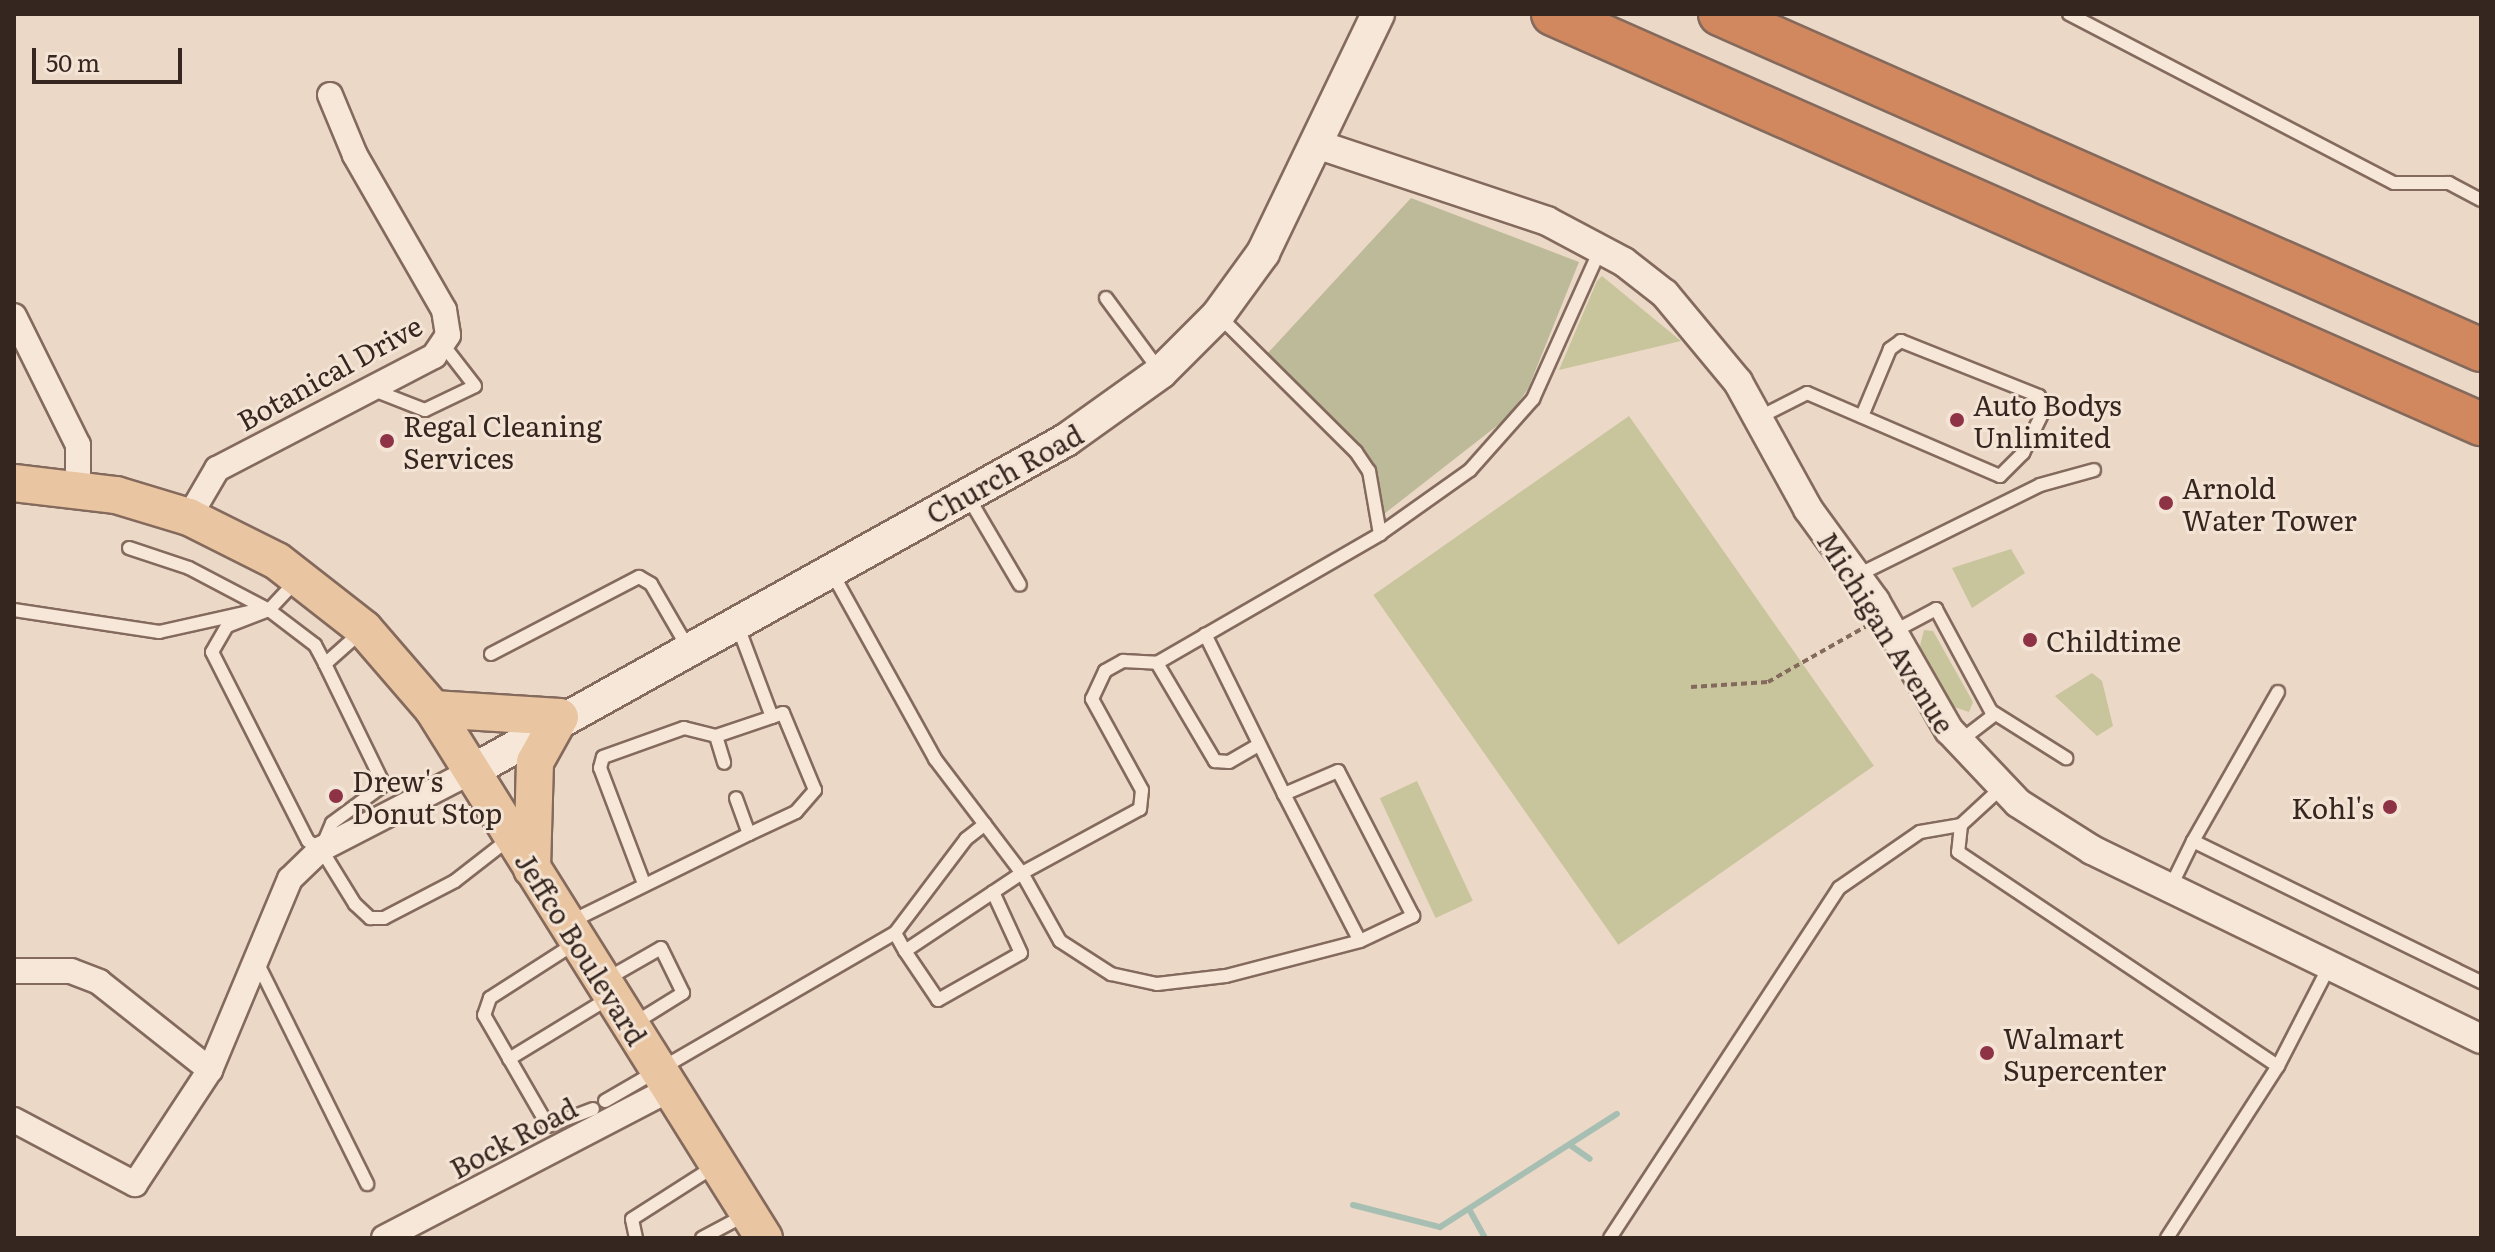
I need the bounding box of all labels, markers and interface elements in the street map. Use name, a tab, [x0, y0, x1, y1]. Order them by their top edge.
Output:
scale bar	[36, 32, 186, 82]
text: 50 m	[46, 44, 100, 79]
street label: Botanical Drive	[231, 307, 427, 437]
place label: Auto Bodys Unlimited	[1973, 387, 2122, 453]
place label: Regal Cleaning Services	[403, 408, 602, 474]
marker: Auto Bodys Unlimited	[1948, 411, 1966, 429]
street label: Church Road	[920, 416, 1088, 530]
marker: Regal Cleaning Services	[378, 432, 396, 450]
place label: Arnold Water Tower	[2182, 470, 2357, 536]
marker: Arnold Water Tower	[2157, 494, 2175, 512]
street label: Michigan Avenue	[1811, 525, 1963, 739]
place label: Childtime	[2046, 623, 2181, 657]
marker: Childtime	[2021, 631, 2039, 649]
place label: Drew's Donut Stop	[352, 763, 502, 829]
marker: Drew's Donut Stop	[327, 787, 345, 805]
place label: Kohl's	[2291, 790, 2374, 824]
marker: Kohl's	[2381, 798, 2399, 816]
street label: Jeffco Boulevard	[509, 845, 655, 1051]
place label: Walmart Supercenter	[2003, 1020, 2166, 1086]
marker: Walmart Supercenter	[1978, 1044, 1996, 1062]
street label: Bock Road	[444, 1089, 582, 1185]

